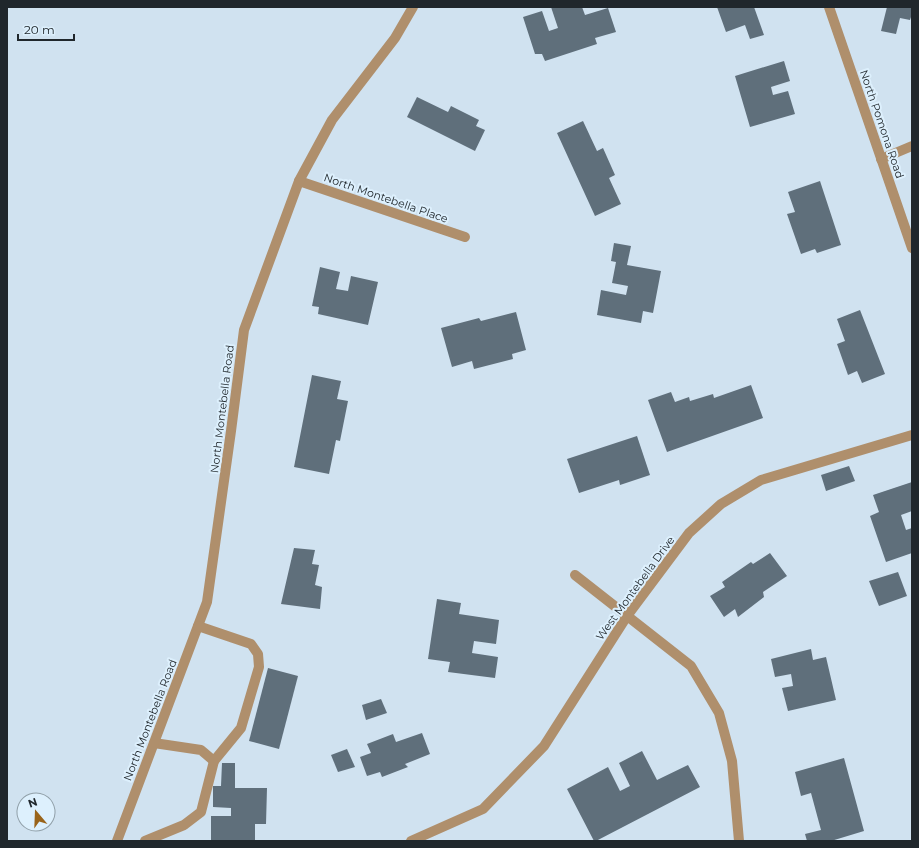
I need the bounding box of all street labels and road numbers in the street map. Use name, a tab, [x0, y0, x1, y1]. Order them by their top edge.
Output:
street label: North Pomona Road	[857, 68, 907, 180]
street label: North Montebella Place	[322, 170, 450, 226]
street label: North Montebella Road	[207, 344, 237, 474]
street label: West Montebella Drive	[593, 533, 678, 643]
street label: North Montebella Road	[120, 657, 180, 783]

